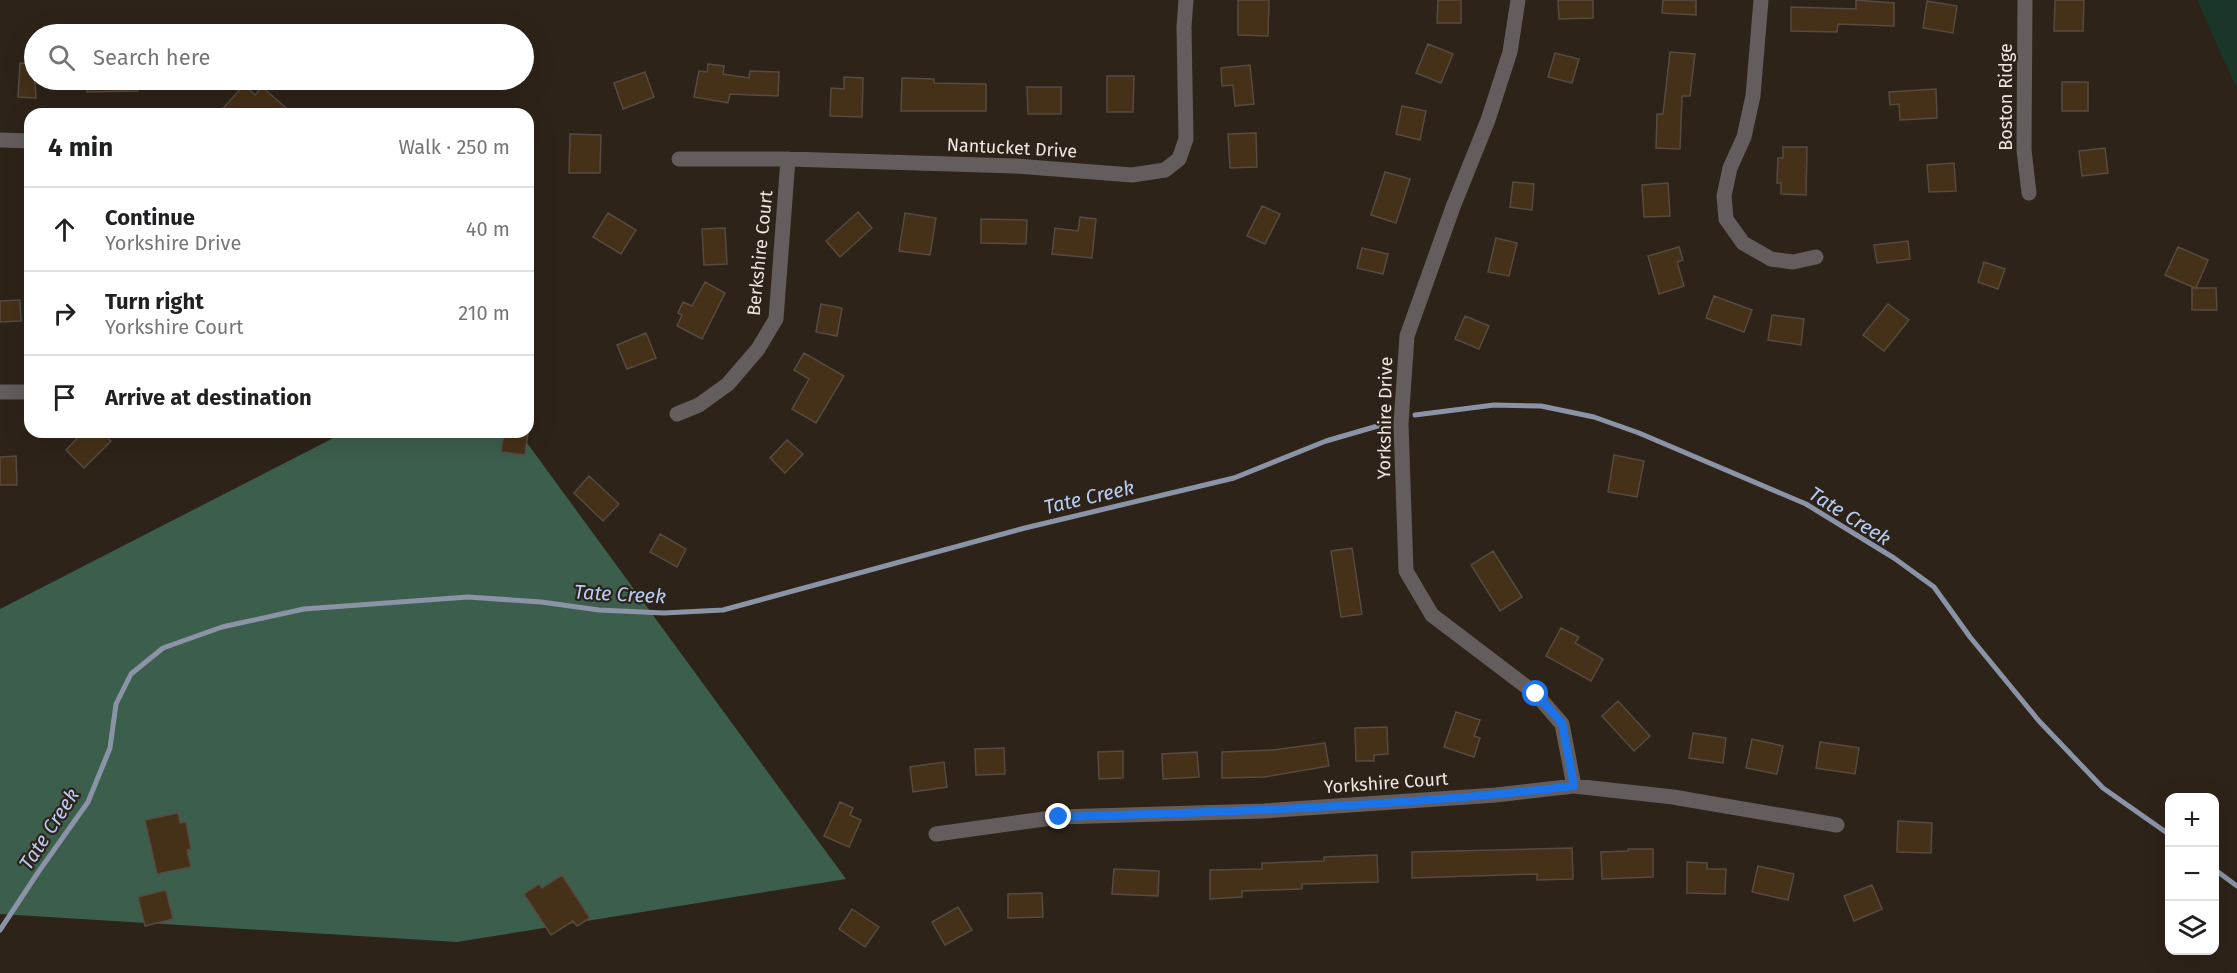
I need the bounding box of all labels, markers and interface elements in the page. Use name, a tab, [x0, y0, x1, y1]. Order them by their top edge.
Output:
search box	[24, 24, 534, 90]
icon: search	[45, 41, 78, 74]
street label: Boston Ridge	[1995, 43, 2017, 151]
text: Search here	[93, 44, 211, 71]
text: 4 min	[48, 132, 113, 163]
street label: Nantucket Drive	[946, 134, 1078, 162]
text: Walk · 250 m	[398, 135, 510, 159]
street label: Berkshire Court	[742, 189, 778, 317]
text: Continue	[105, 204, 195, 231]
icon: ahead	[48, 213, 81, 246]
text: 40 m	[466, 217, 510, 241]
text: Yorkshire Drive	[105, 231, 241, 255]
text: Turn right	[105, 288, 204, 315]
icon: right	[48, 297, 81, 330]
text: 210 m	[458, 301, 510, 325]
text: Yorkshire Court	[105, 315, 243, 339]
street label: Yorkshire Drive	[1373, 356, 1397, 480]
icon: arrive	[48, 381, 81, 414]
text: Arrive at destination	[105, 384, 312, 411]
water label: Tate Creek	[1041, 475, 1137, 519]
water label: Tate Creek	[1805, 481, 1895, 551]
water label: Tate Creek	[573, 580, 667, 608]
route start	[1522, 680, 1548, 706]
street label: Yorkshire Court	[1323, 768, 1449, 798]
water label: Tate Creek	[14, 784, 84, 874]
map controls	[2165, 793, 2219, 955]
button: +	[2165, 793, 2219, 847]
route end	[1045, 803, 1071, 829]
button: −	[2165, 847, 2219, 901]
button: layers	[2165, 901, 2219, 955]

